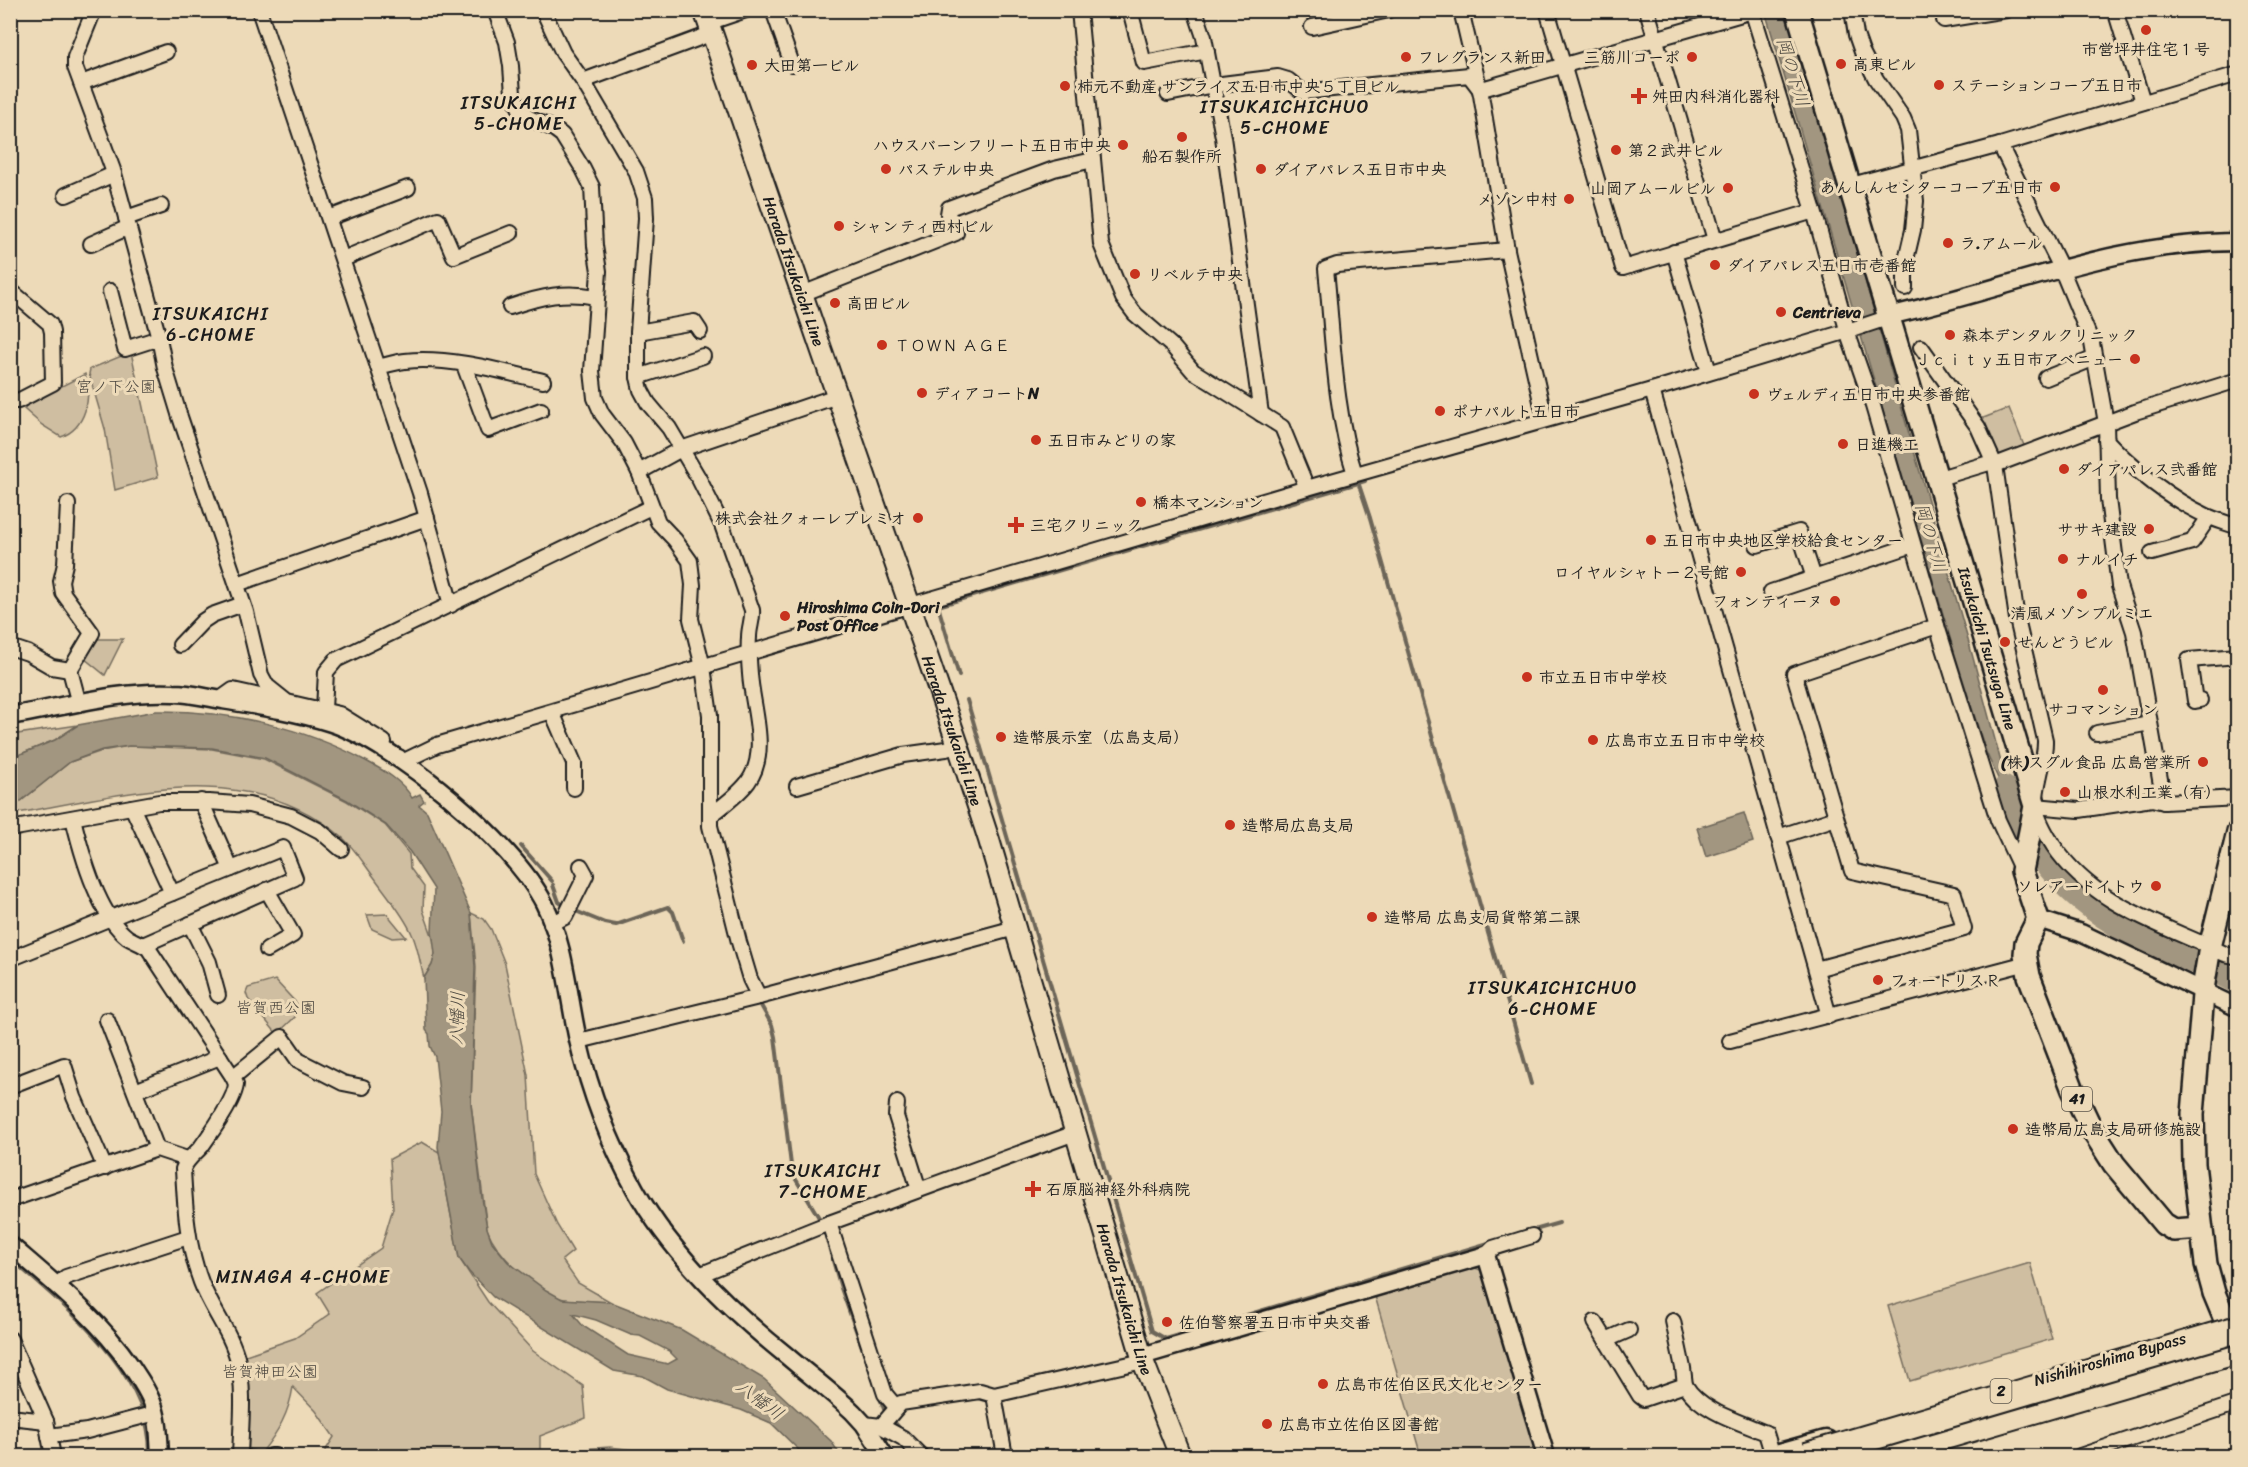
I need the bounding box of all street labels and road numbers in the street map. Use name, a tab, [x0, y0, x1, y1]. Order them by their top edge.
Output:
street label: Harada Itsukaichi Line	[755, 192, 834, 350]
street label: Itsukaichi Tsutsuga Line	[1949, 562, 2026, 734]
street label: Harada Itsukaichi Line	[913, 651, 991, 810]
road number: 41	[2062, 1087, 2092, 1111]
street label: Harada Itsukaichi Line	[1088, 1219, 1162, 1379]
street label: Nishihiroshima Bypass	[2030, 1323, 2190, 1395]
road number: 2	[1990, 1379, 2012, 1403]

